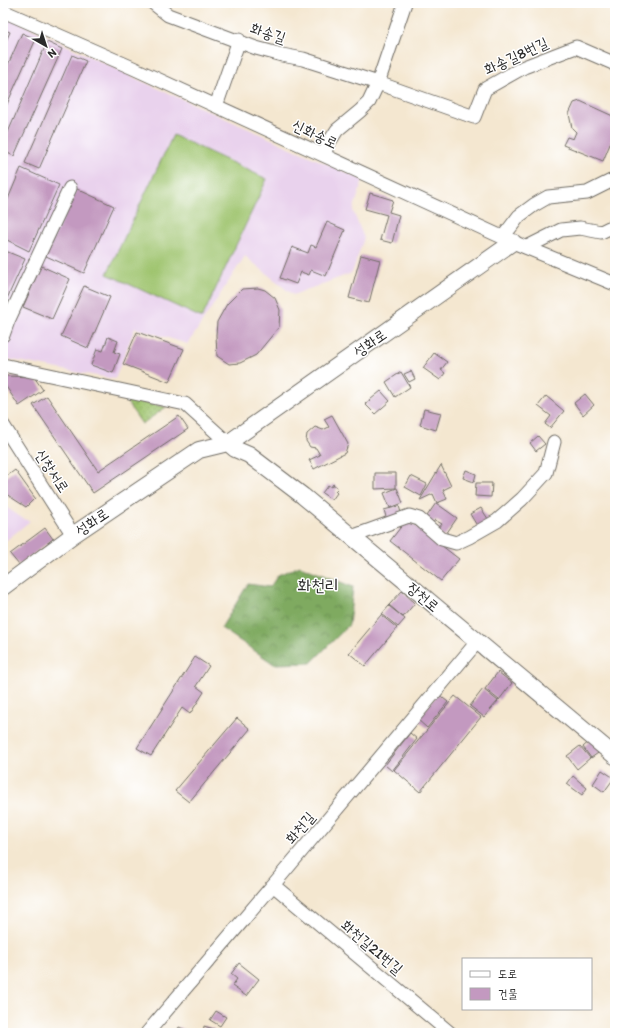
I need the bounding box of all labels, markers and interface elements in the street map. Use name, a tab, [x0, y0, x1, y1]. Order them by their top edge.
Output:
street label: 화송길	[248, 19, 288, 47]
north arrow	[26, 26, 66, 66]
street label: 화송길8번길	[481, 33, 551, 79]
text: N	[45, 46, 59, 61]
street label: 신화송로	[289, 116, 341, 152]
street label: 성화로	[350, 325, 390, 361]
street label: 신창서로	[31, 446, 73, 496]
street label: 성화로	[72, 504, 112, 540]
district label: 화천리	[297, 575, 339, 595]
street label: 장천로	[403, 578, 443, 616]
street label: 화천길	[281, 808, 319, 848]
street label: 화천길21번길	[337, 916, 407, 978]
legend	[462, 958, 592, 1010]
text: 도로	[498, 967, 517, 981]
text: 건물	[498, 987, 518, 1001]

